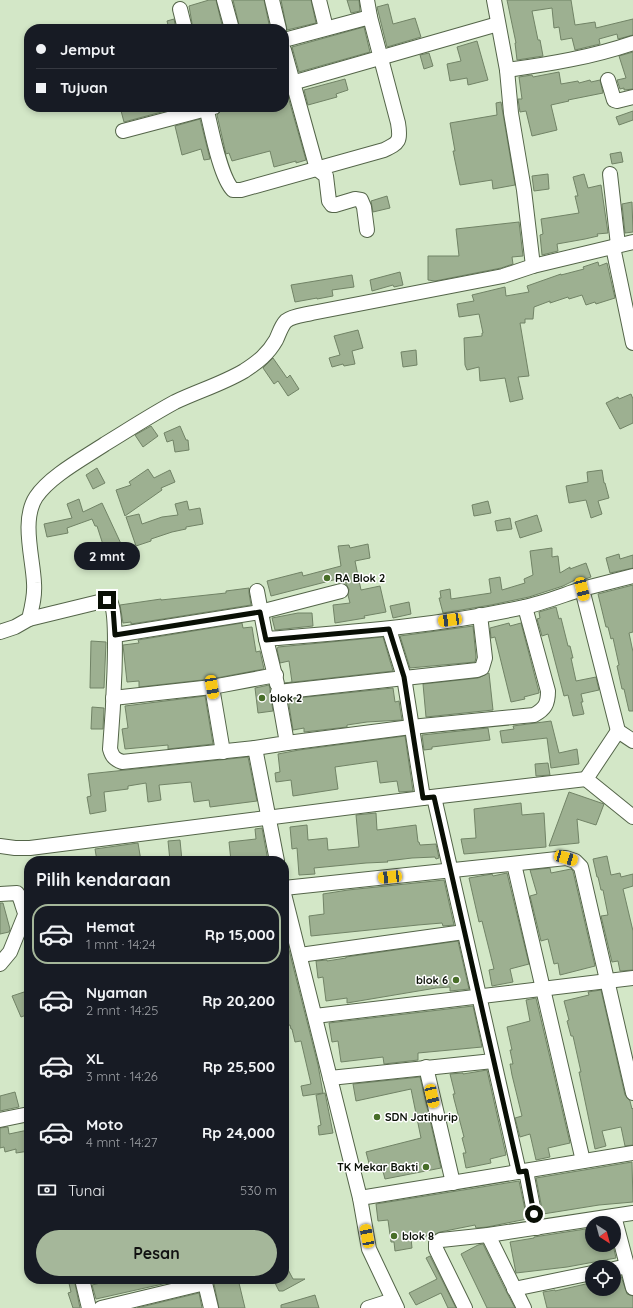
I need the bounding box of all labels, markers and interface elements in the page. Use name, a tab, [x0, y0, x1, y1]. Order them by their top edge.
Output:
text: Jemput	[60, 40, 115, 59]
text: Tujuan	[60, 78, 108, 97]
callout: 2 mnt	[74, 542, 140, 570]
text: 2 mnt	[89, 548, 125, 564]
place label: RA Blok 2	[335, 571, 385, 585]
marker: RA Blok 2	[322, 573, 332, 583]
car	[573, 576, 591, 602]
route end	[98, 591, 116, 609]
car	[437, 612, 463, 628]
car	[204, 674, 220, 700]
place label: blok 2	[270, 691, 302, 705]
marker: blok 2	[257, 693, 267, 703]
car	[553, 849, 579, 867]
text: Pilih kendaraan	[36, 868, 171, 891]
car	[377, 870, 403, 884]
icon: car	[38, 916, 74, 952]
text: Hemat	[86, 917, 135, 936]
text: Rp 15,000	[205, 925, 275, 944]
text: 1 mnt · 14:24	[86, 936, 156, 952]
place label: blok 6	[416, 973, 448, 987]
marker: blok 6	[451, 975, 461, 985]
icon: car	[38, 982, 74, 1018]
text: Nyaman	[86, 983, 147, 1002]
text: Rp 20,200	[202, 991, 275, 1010]
text: 2 mnt · 14:25	[86, 1002, 158, 1018]
icon: car	[38, 1048, 74, 1084]
text: XL	[86, 1049, 104, 1068]
text: Rp 25,500	[203, 1057, 275, 1076]
text: 3 mnt · 14:26	[86, 1068, 158, 1084]
car	[423, 1083, 441, 1109]
place label: SDN Jatihurip	[385, 1110, 458, 1124]
marker: SDN Jatihurip	[372, 1112, 382, 1122]
icon: car	[38, 1114, 74, 1150]
text: Moto	[86, 1115, 123, 1134]
text: Rp 24,000	[202, 1123, 275, 1142]
text: 4 mnt · 14:27	[86, 1134, 157, 1150]
place label: TK Mekar Bakti	[337, 1160, 418, 1174]
marker: TK Mekar Bakti	[421, 1162, 431, 1172]
icon: cash	[36, 1179, 58, 1201]
text: Tunai	[68, 1181, 105, 1200]
text: 530 m	[240, 1182, 277, 1198]
route start	[525, 1205, 543, 1223]
north arrow	[585, 1216, 621, 1252]
map controls	[585, 1216, 621, 1296]
car	[359, 1223, 375, 1249]
place label: blok 8	[402, 1229, 434, 1243]
button: Pesan	[36, 1230, 277, 1276]
marker: blok 8	[389, 1231, 399, 1241]
button: locate	[585, 1260, 621, 1296]

